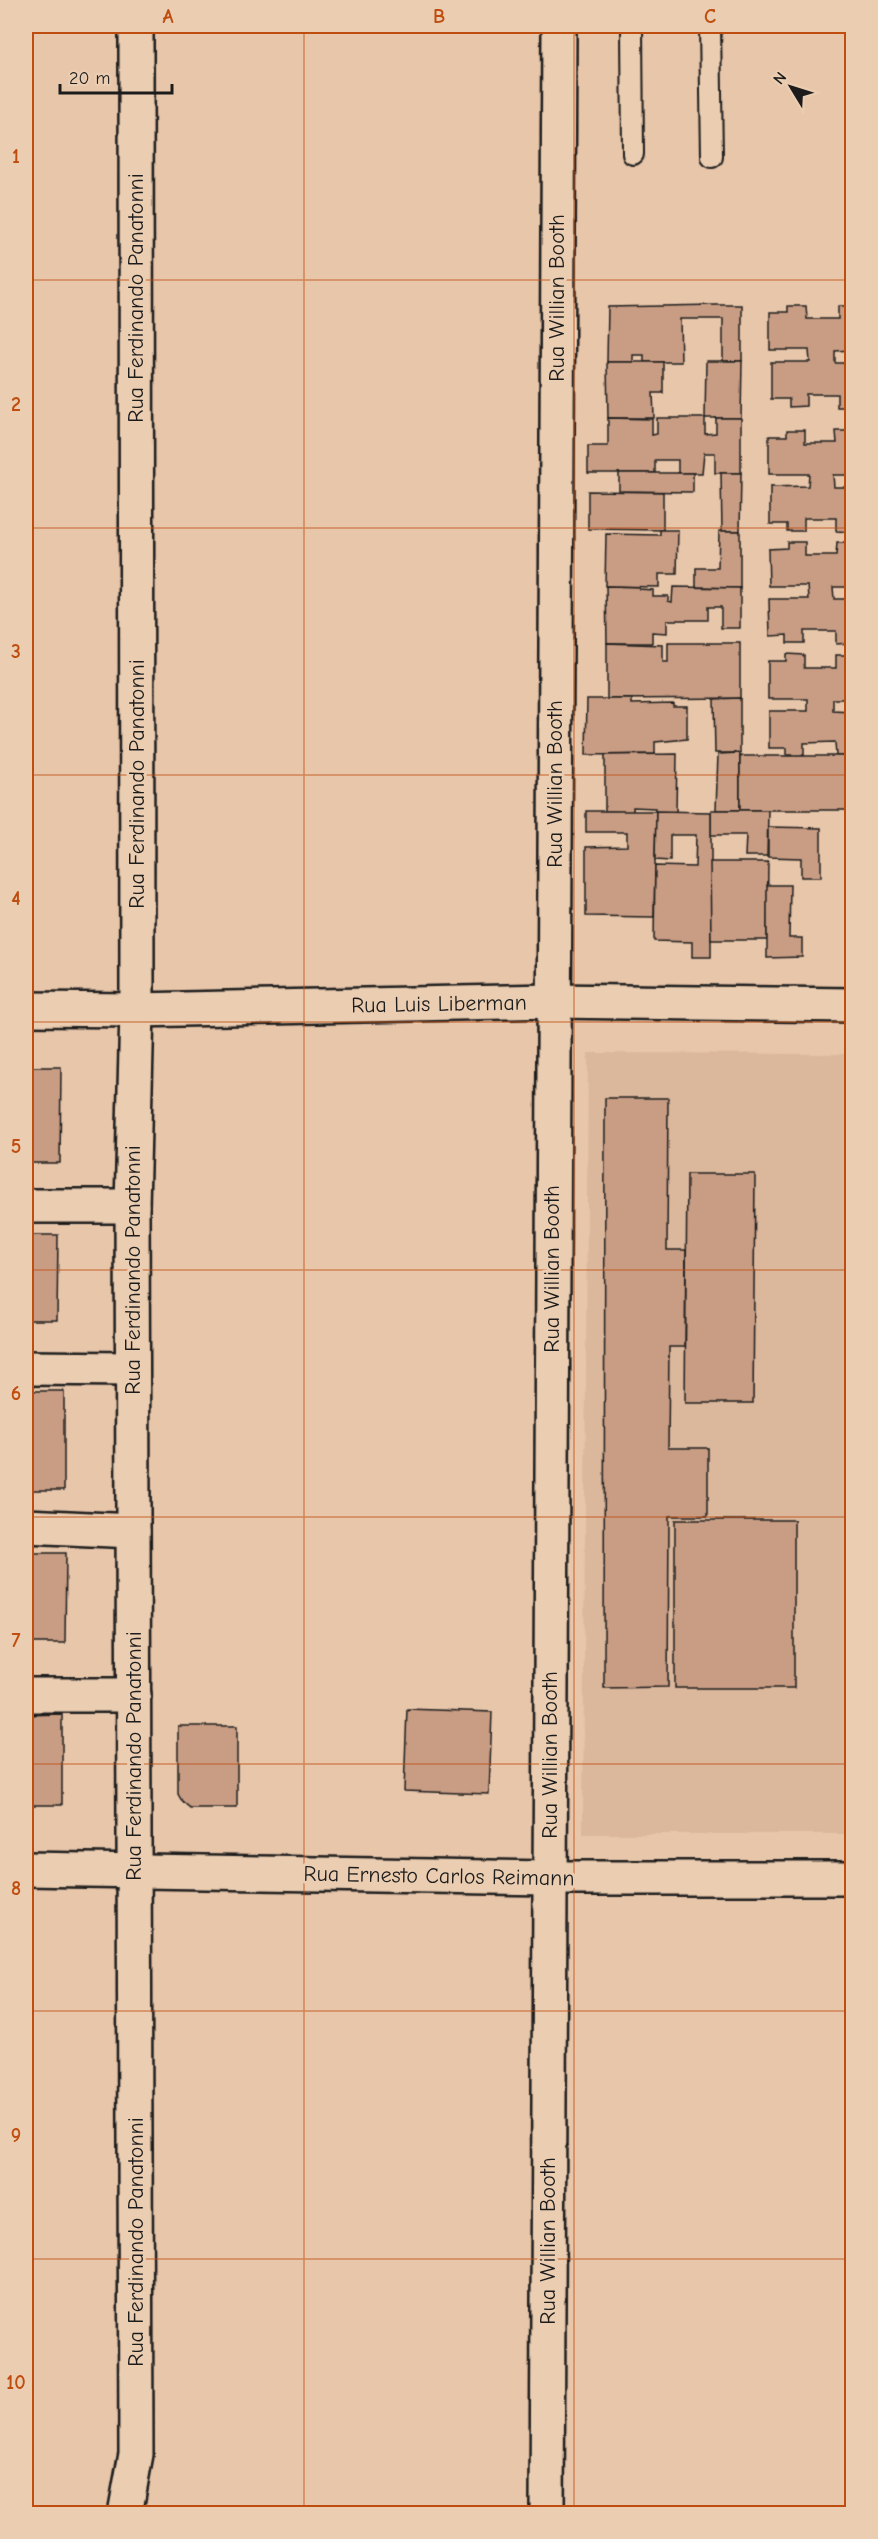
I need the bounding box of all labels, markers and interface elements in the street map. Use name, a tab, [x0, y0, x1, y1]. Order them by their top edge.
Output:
text: A	[162, 5, 174, 28]
text: B	[433, 5, 445, 28]
text: C	[704, 5, 716, 28]
scale bar	[60, 57, 172, 95]
north arrow	[761, 57, 821, 117]
text: 20 m	[69, 68, 110, 89]
text: N	[770, 69, 790, 88]
text: 1	[12, 145, 20, 168]
street label: Rua Ferdinando Panatonni	[123, 173, 149, 423]
street label: Rua Willian Booth	[544, 214, 570, 382]
text: 2	[11, 393, 21, 416]
text: 3	[11, 640, 21, 663]
street label: Rua Ferdinando Panatonni	[124, 659, 150, 909]
street label: Rua Willian Booth	[542, 700, 568, 868]
text: 4	[11, 887, 21, 910]
street label: Rua Luis Liberman	[351, 989, 527, 1019]
text: 5	[11, 1135, 21, 1158]
street label: Rua Ferdinando Panatonni	[120, 1145, 146, 1395]
street label: Rua Willian Booth	[539, 1185, 565, 1353]
text: 6	[11, 1382, 21, 1405]
text: 7	[12, 1629, 21, 1652]
street label: Rua Ferdinando Panatonni	[121, 1631, 147, 1881]
street label: Rua Willian Booth	[537, 1671, 563, 1839]
street label: Rua Ernesto Carlos Reimann	[303, 1861, 575, 1891]
text: 8	[11, 1877, 21, 1900]
street label: Rua Ferdinando Panatonni	[123, 2117, 149, 2367]
text: 9	[11, 2124, 21, 2147]
street label: Rua Willian Booth	[535, 2157, 561, 2325]
text: 10	[6, 2371, 26, 2394]

